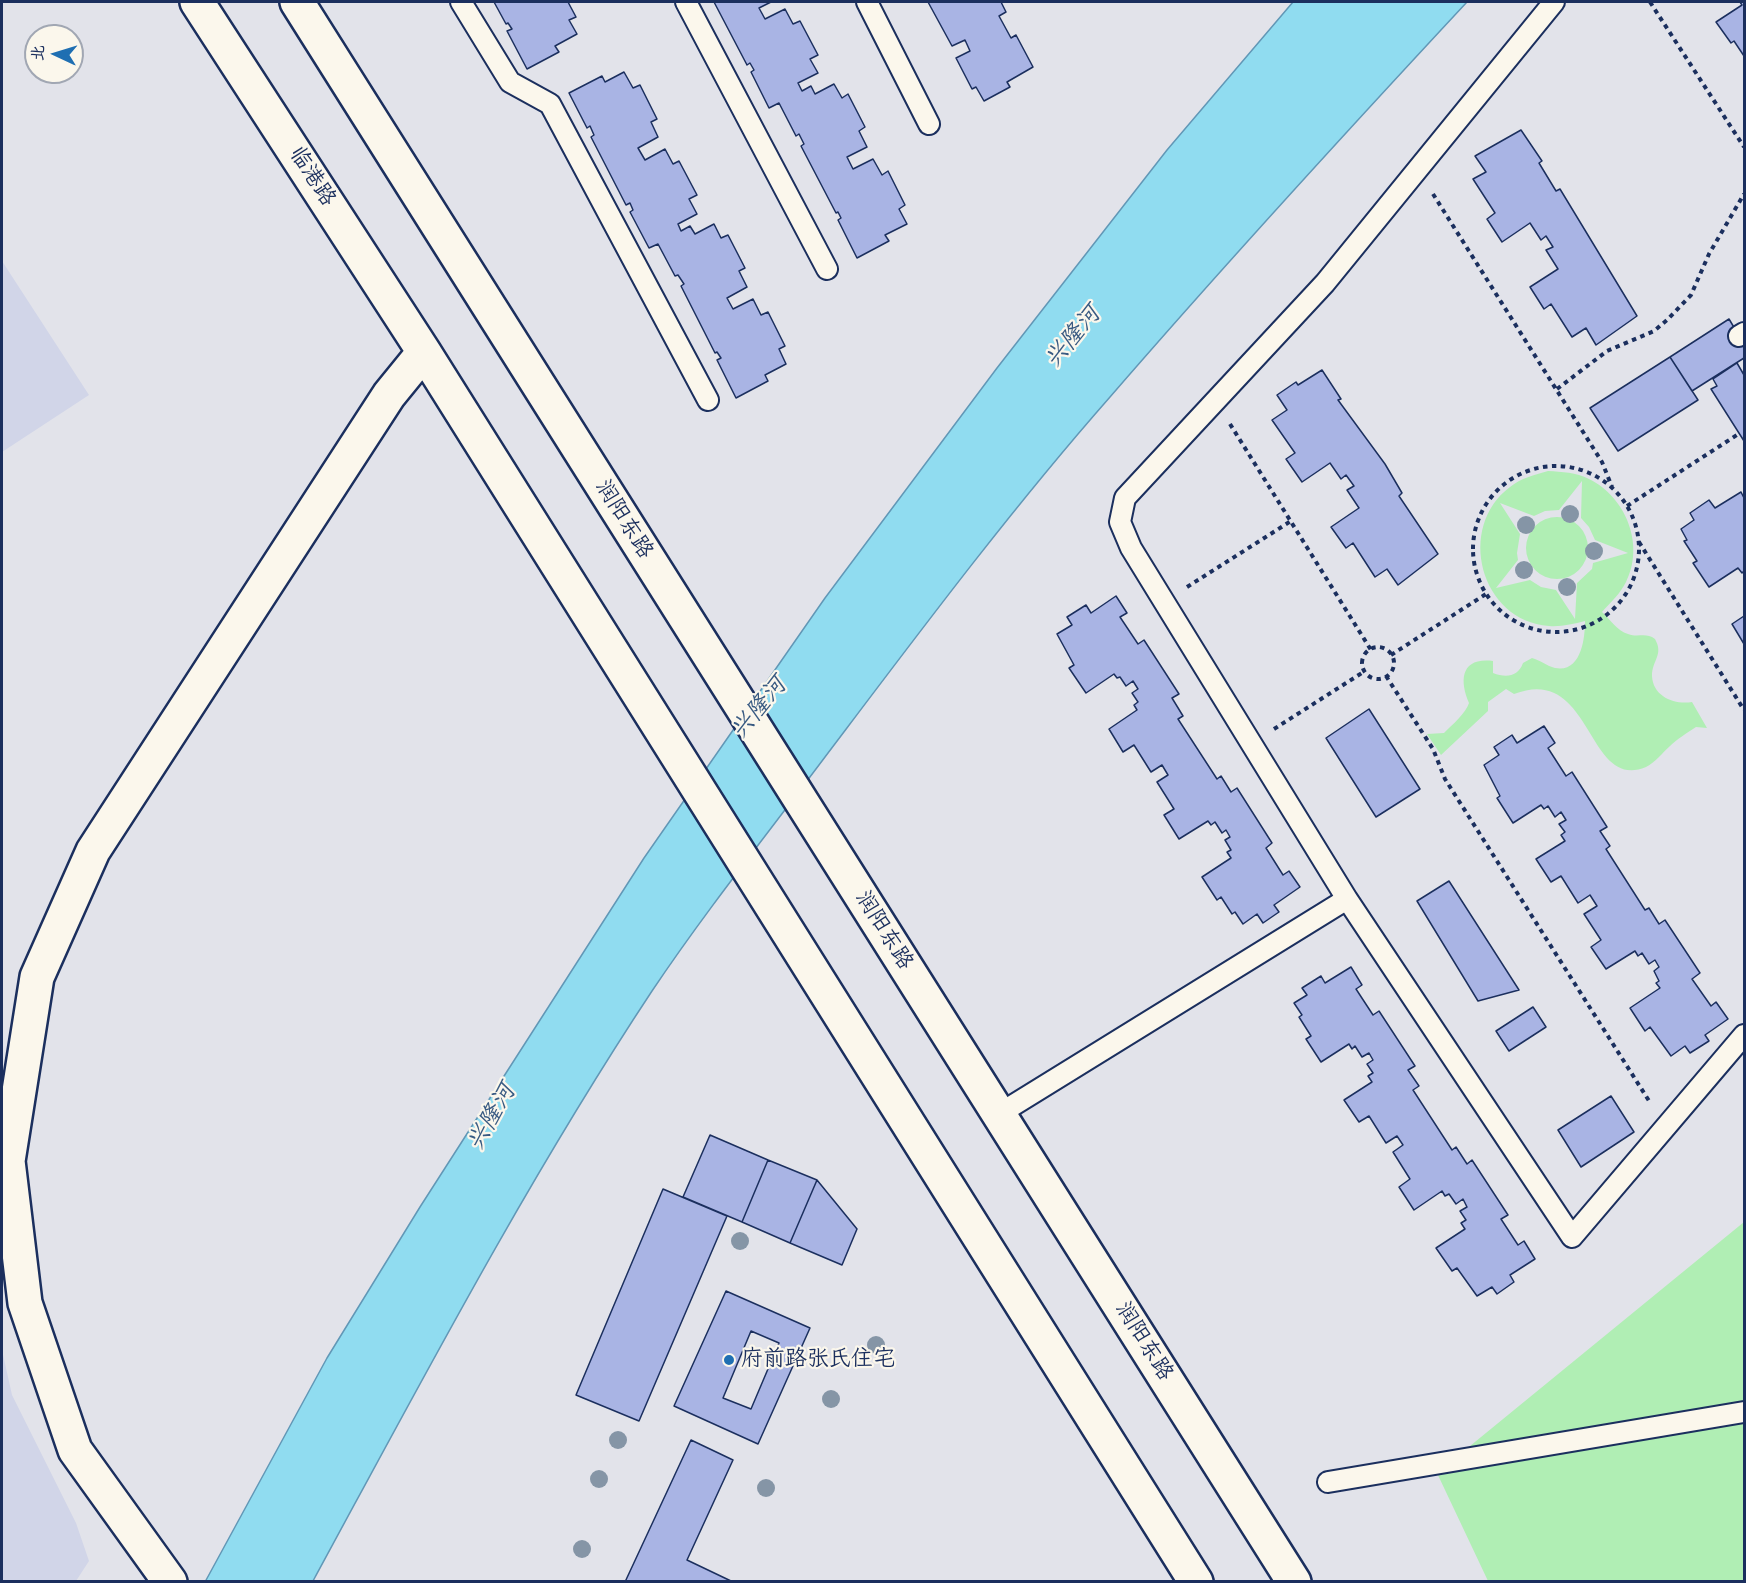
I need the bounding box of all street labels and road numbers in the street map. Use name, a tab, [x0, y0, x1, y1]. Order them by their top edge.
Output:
street label: 临港路	[282, 142, 340, 212]
street label: 润阳东路	[588, 476, 658, 564]
street label: 润阳东路	[848, 887, 918, 975]
street label: 润阳东路	[1108, 1298, 1178, 1386]

